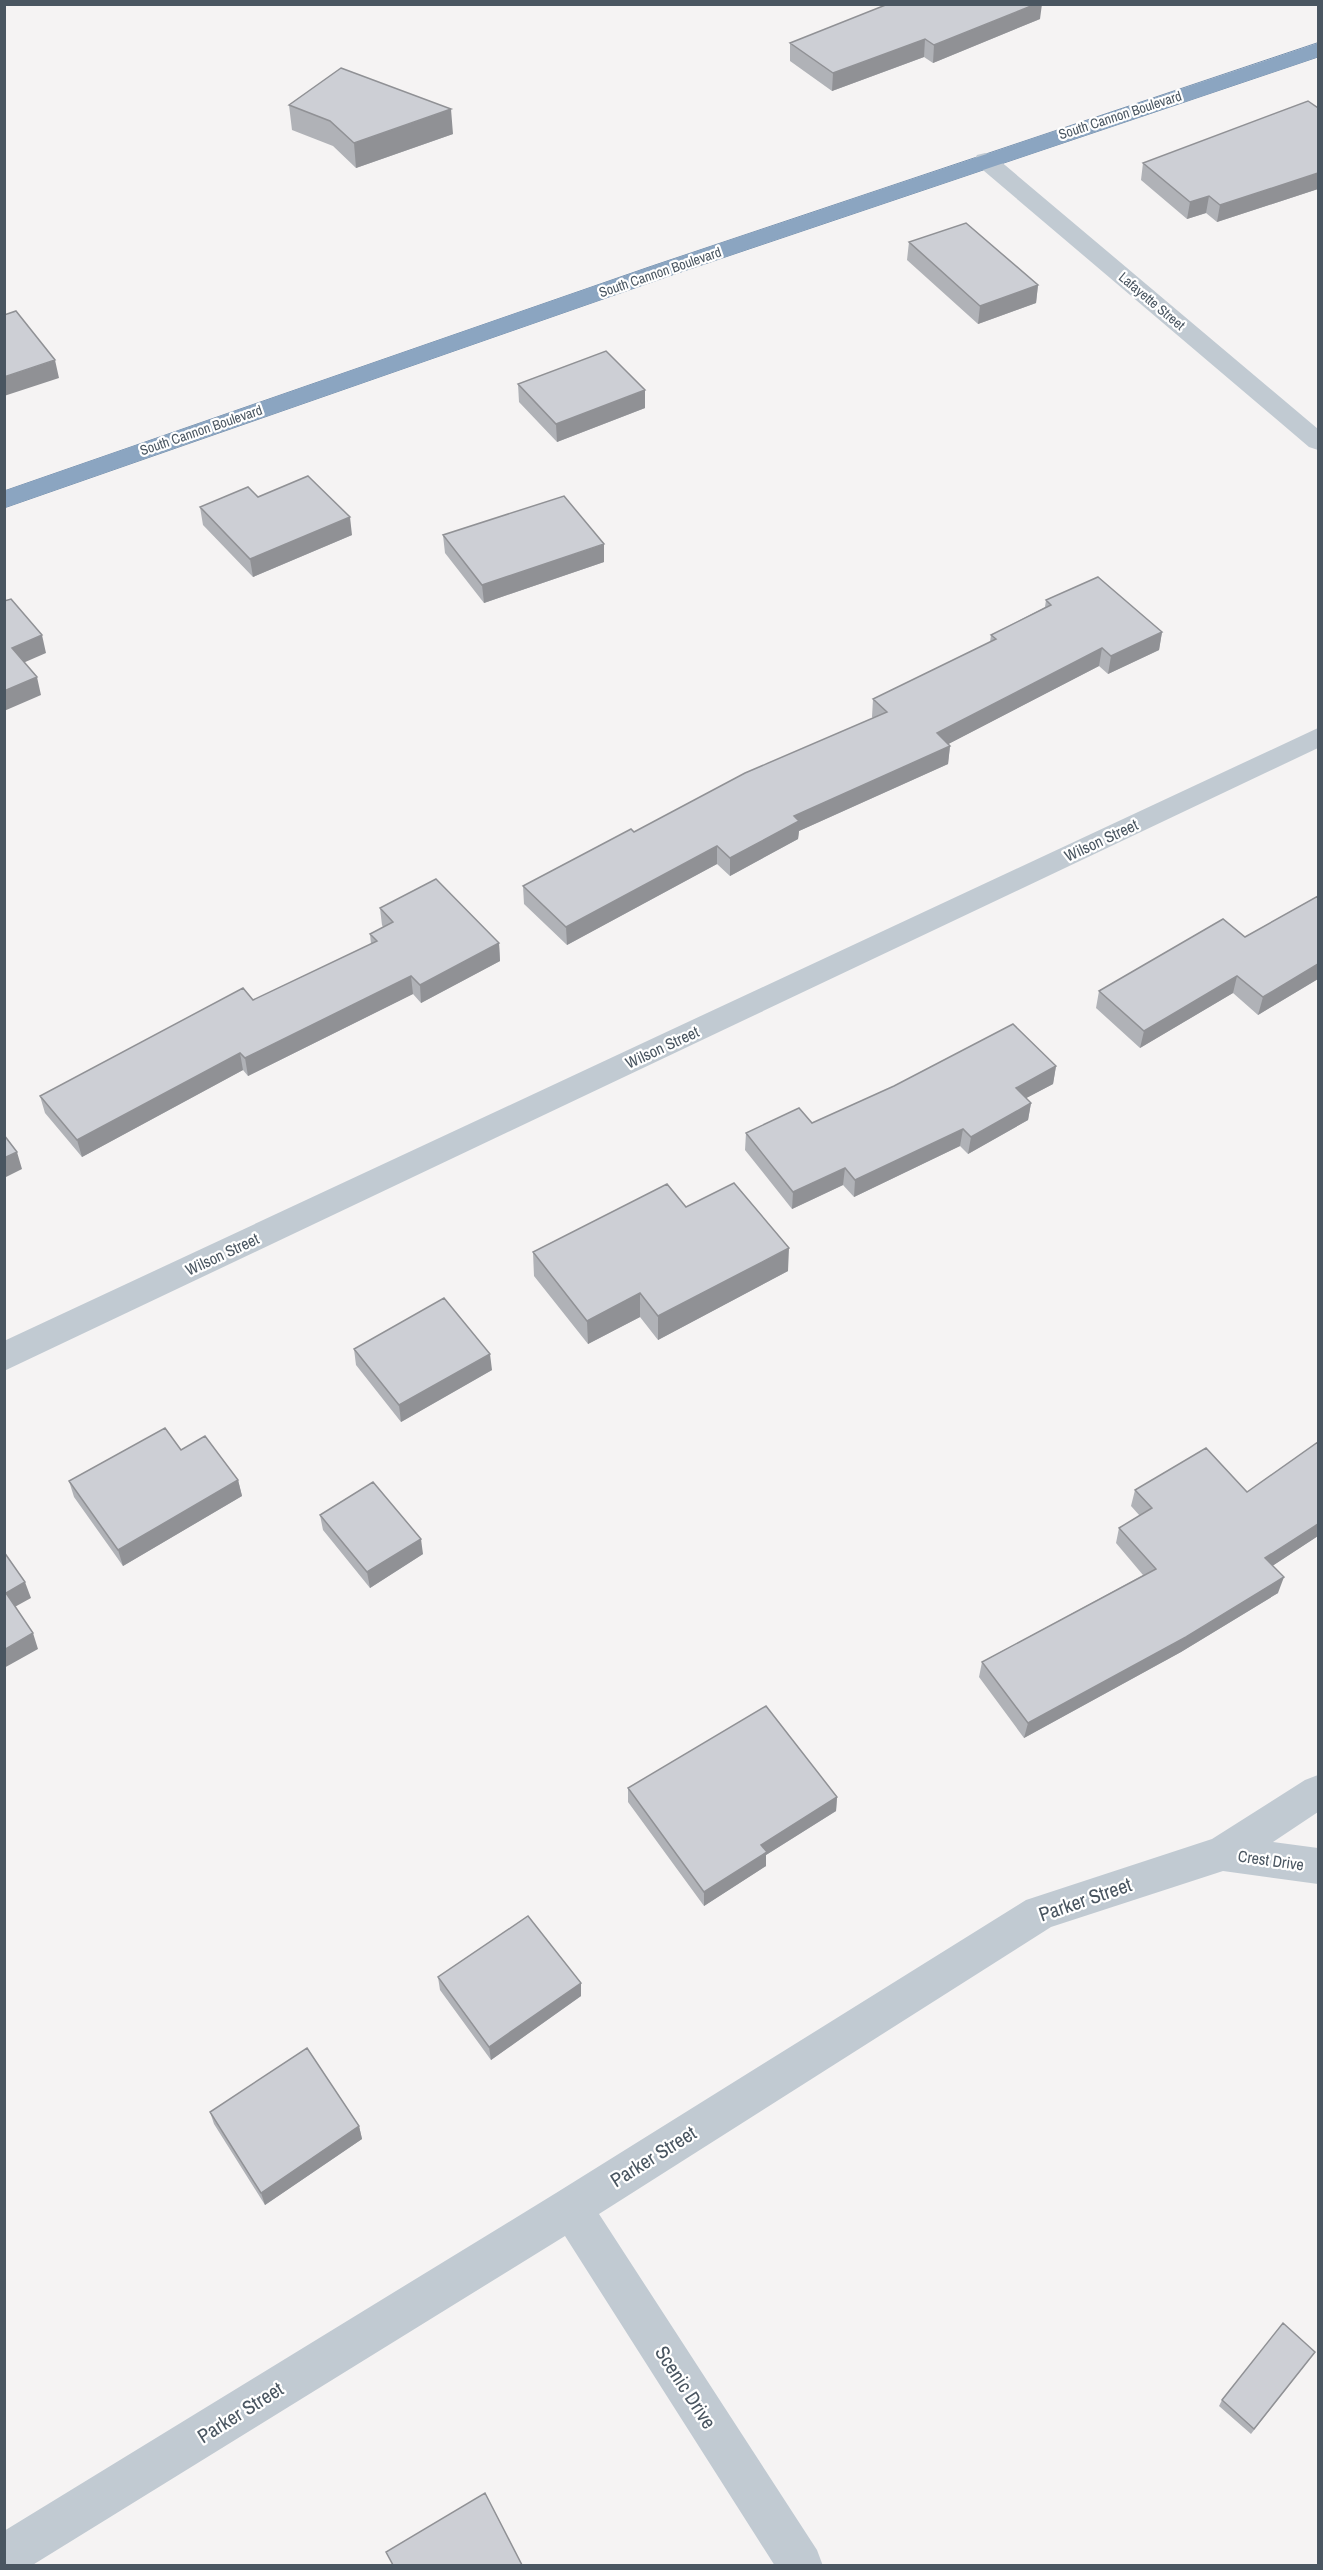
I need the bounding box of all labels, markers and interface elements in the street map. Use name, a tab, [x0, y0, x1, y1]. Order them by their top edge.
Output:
street label: South Cannon Boulevard	[1056, 87, 1184, 143]
street label: South Cannon Boulevard	[596, 243, 724, 301]
street label: Lafayette Street	[1115, 268, 1189, 334]
street label: South Cannon Boulevard	[137, 401, 265, 459]
street label: Wilson Street	[1061, 813, 1142, 867]
street label: Wilson Street	[622, 1020, 703, 1074]
street label: Wilson Street	[182, 1227, 263, 1281]
street label: Crest Drive	[1237, 1844, 1305, 1876]
street label: Parker Street	[1035, 1870, 1135, 1927]
street label: Parker Street	[605, 2119, 701, 2193]
street label: Scenic Drive	[649, 2340, 723, 2434]
street label: Parker Street	[192, 2375, 288, 2449]

